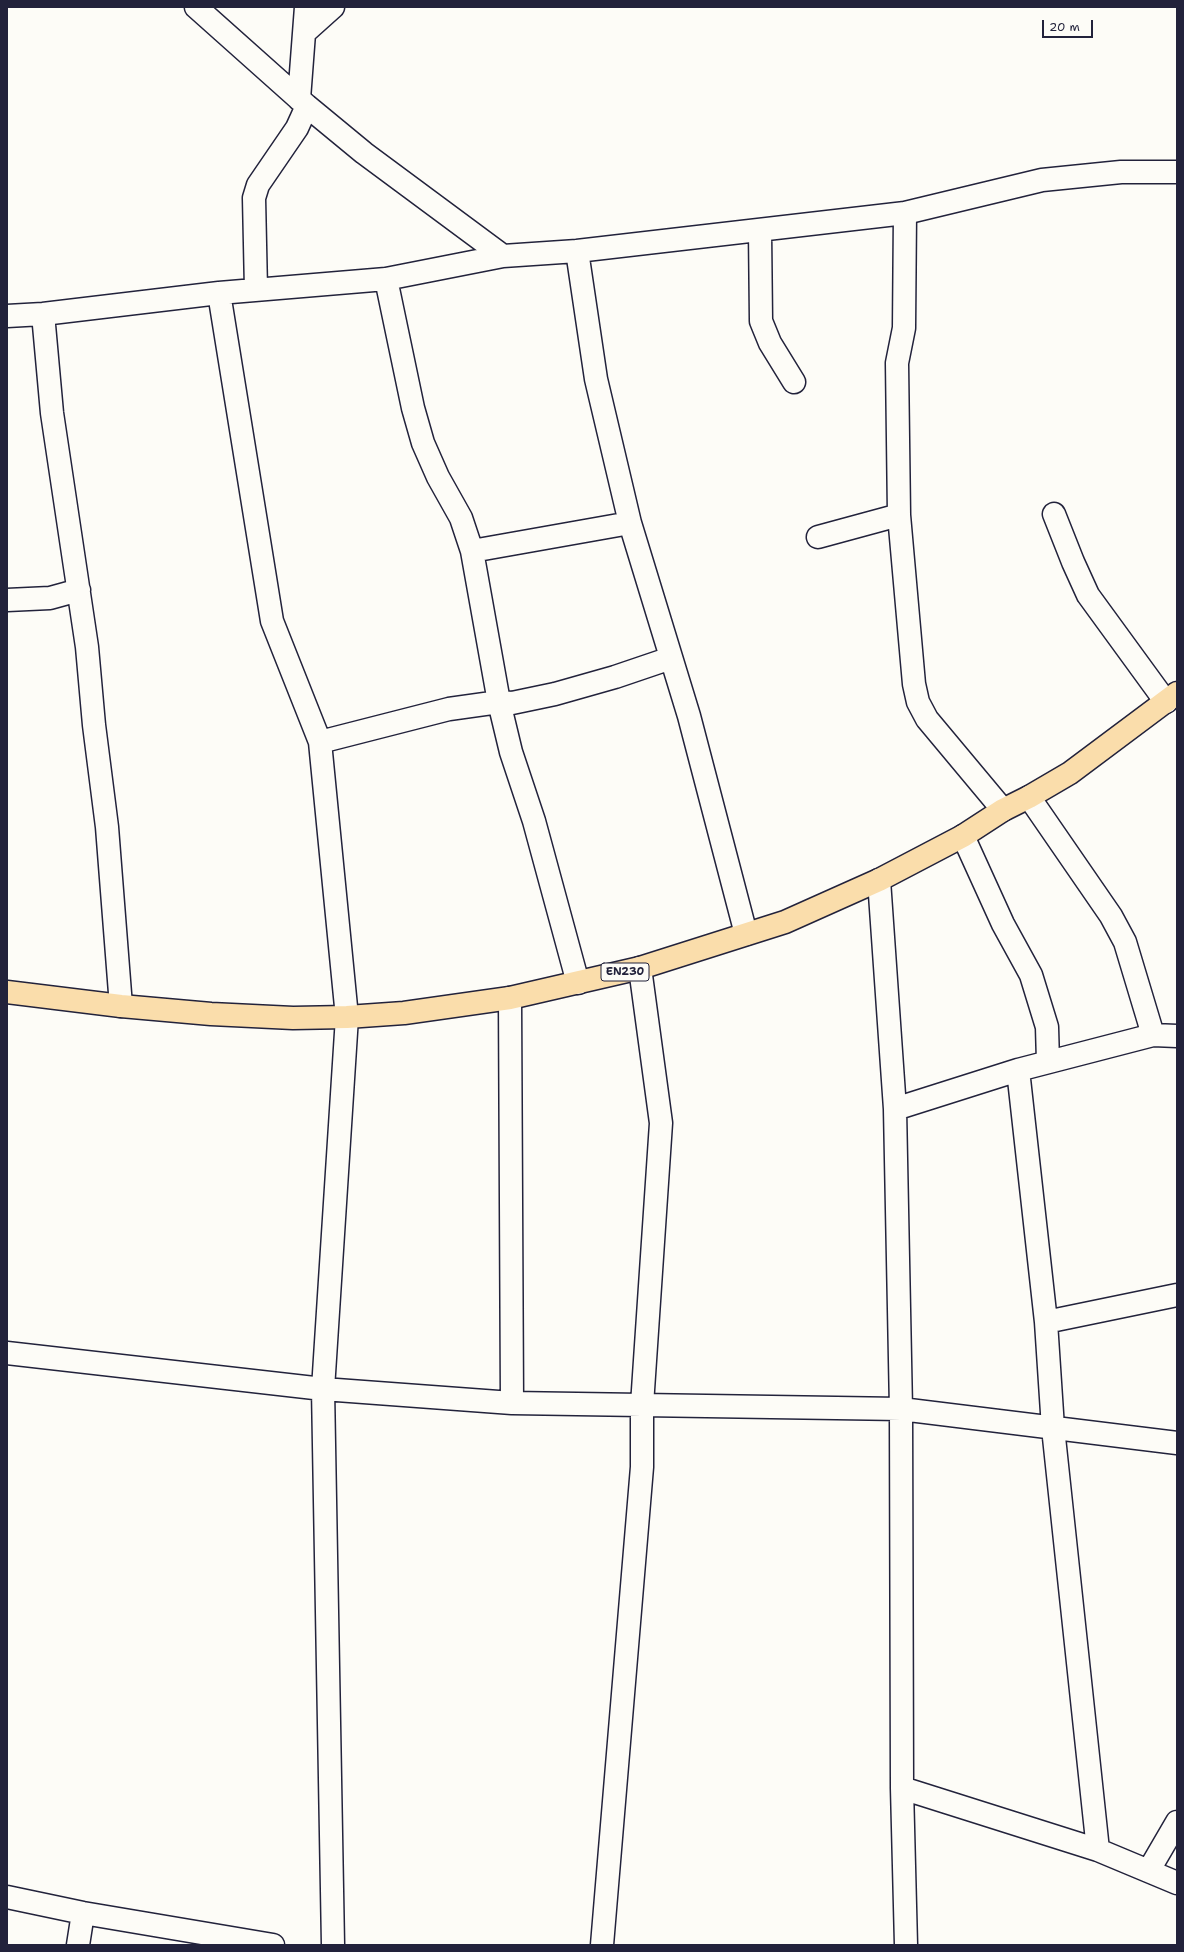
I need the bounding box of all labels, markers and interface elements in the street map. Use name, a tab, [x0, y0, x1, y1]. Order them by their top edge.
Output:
scale bar	[1044, 12, 1095, 38]
text: 20 m	[1049, 19, 1080, 35]
road number: EN230	[601, 963, 649, 981]

